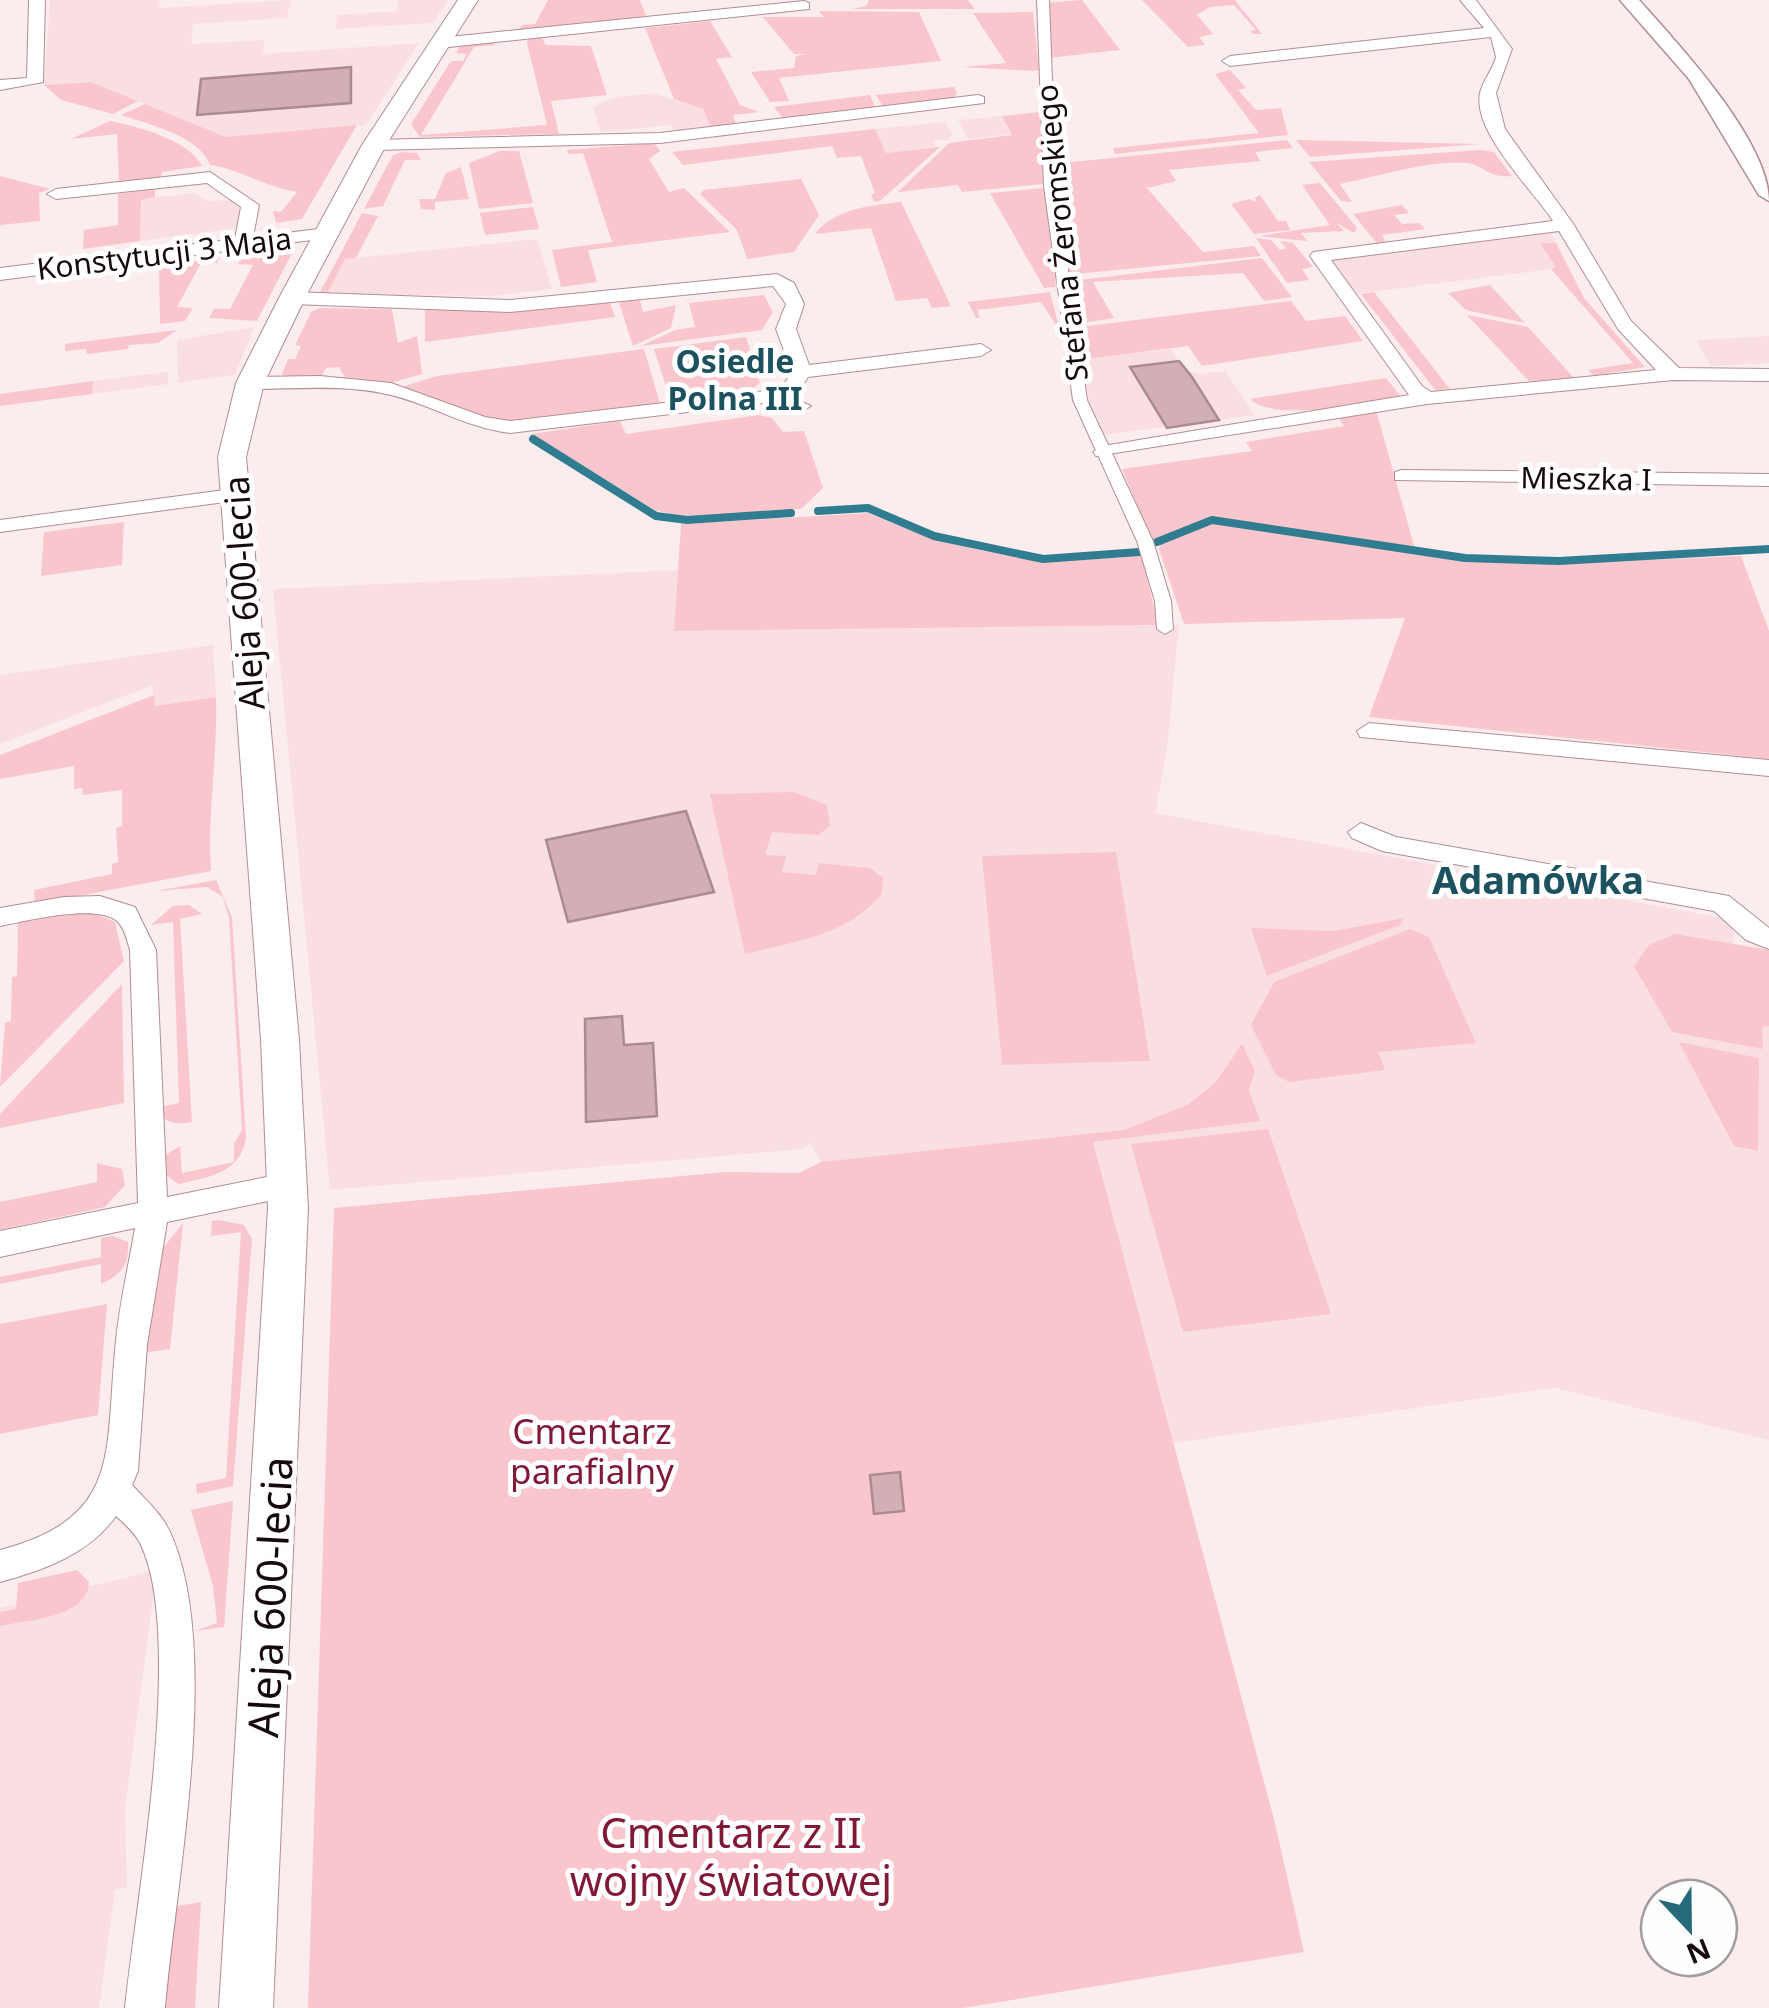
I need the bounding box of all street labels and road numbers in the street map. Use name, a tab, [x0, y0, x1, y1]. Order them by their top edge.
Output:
street label: Stefana Żeromskiego	[1025, 83, 1097, 383]
street label: Konstytucji 3 Maja	[34, 217, 294, 289]
street label: Mieszka I	[1520, 456, 1652, 500]
street label: Aleja 600-lecia	[211, 474, 275, 712]
street label: Aleja 600-lecia	[233, 1455, 305, 1739]

